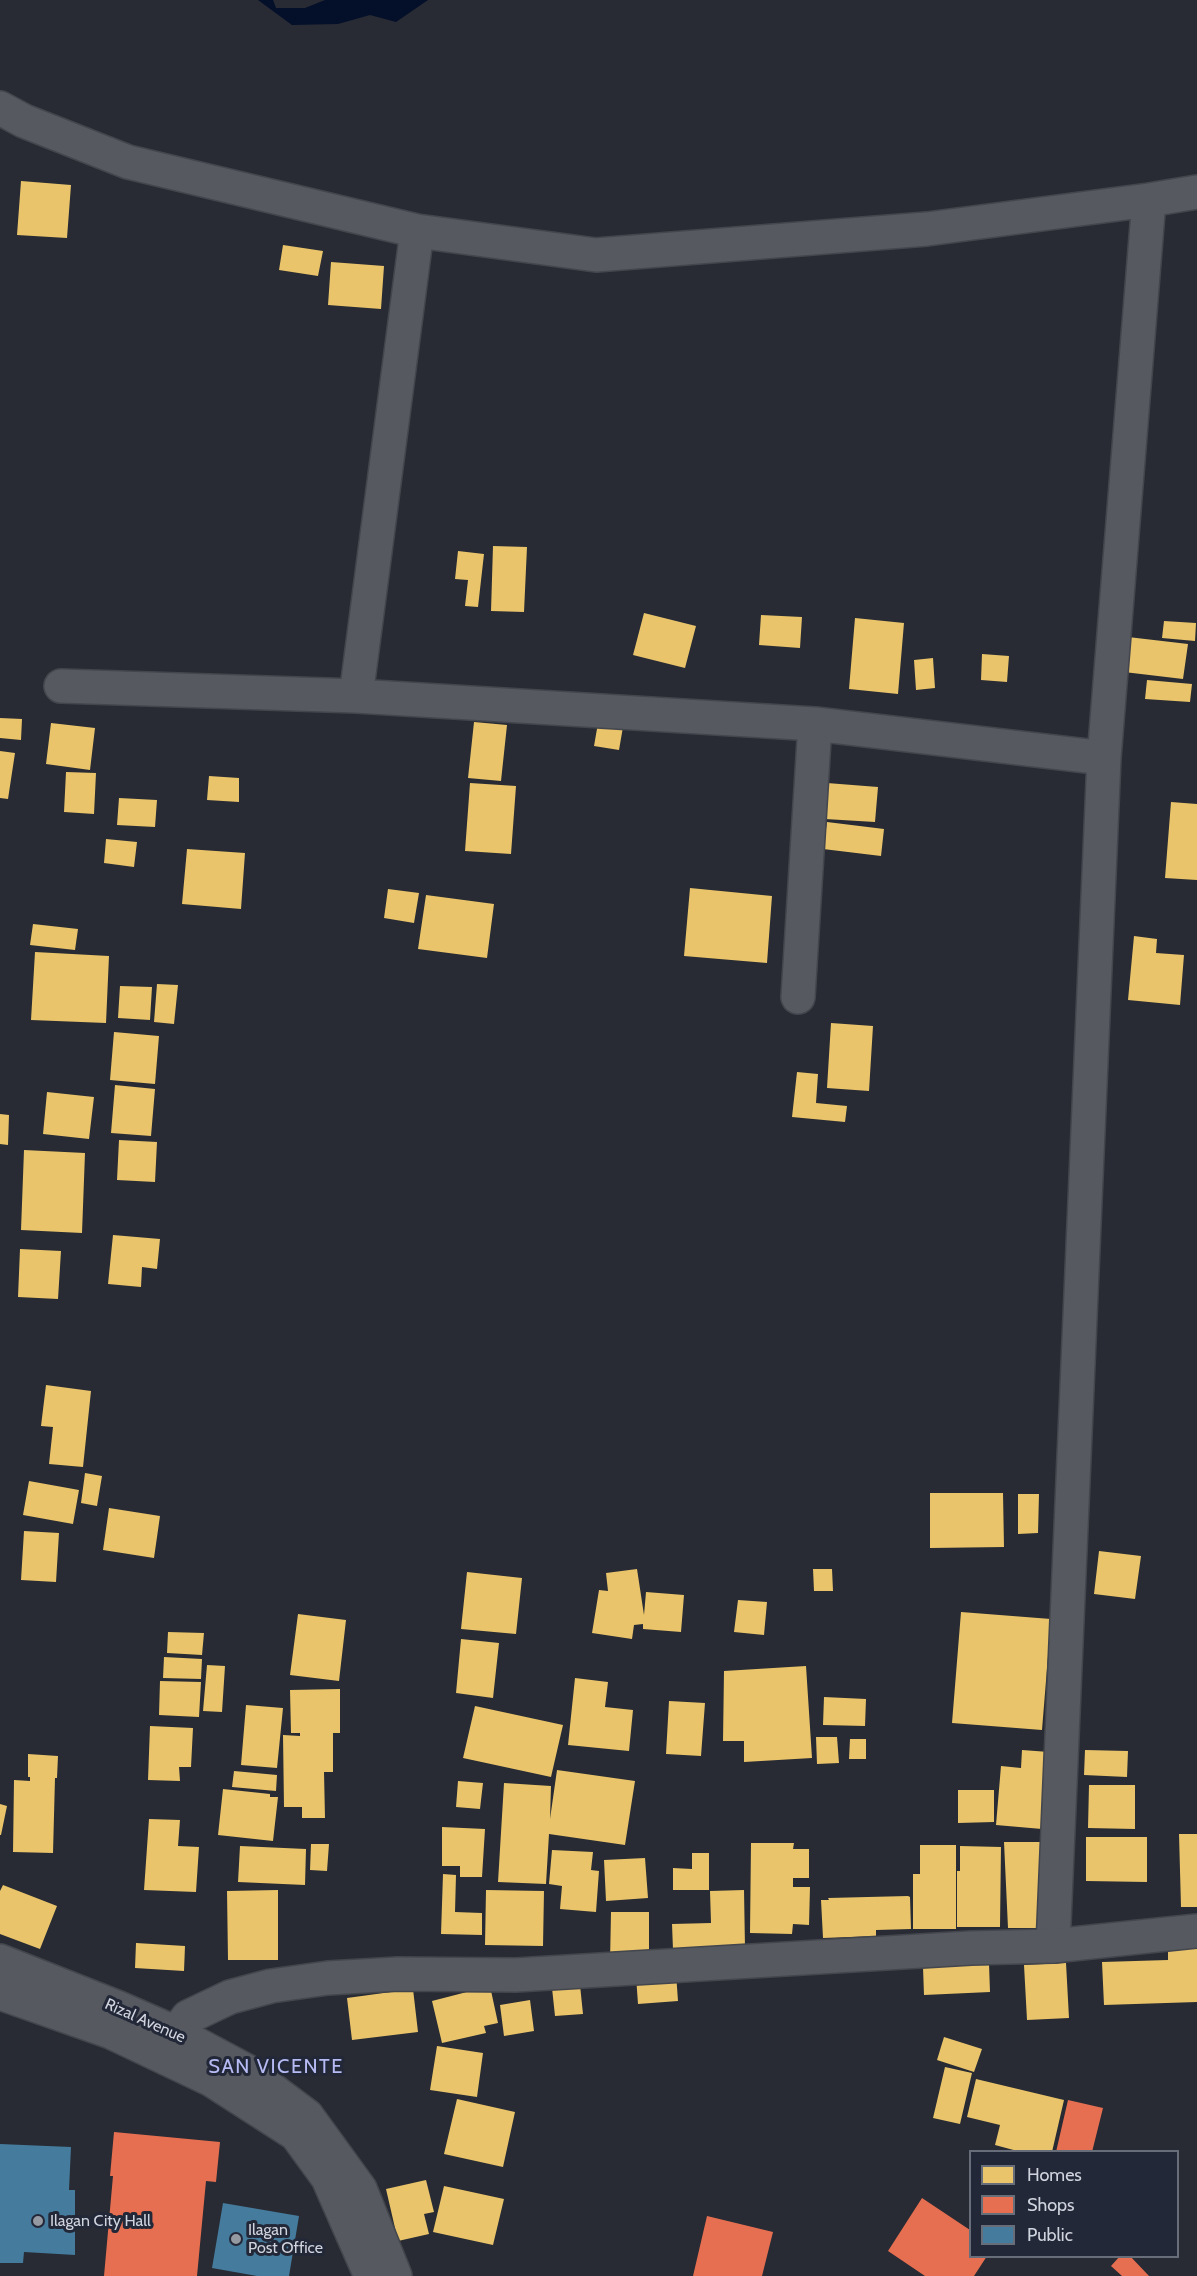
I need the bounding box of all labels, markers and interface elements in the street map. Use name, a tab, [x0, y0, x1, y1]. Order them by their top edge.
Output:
street label: Rizal Avenue	[102, 1995, 188, 2047]
district label: SAN VICENTE	[208, 2055, 344, 2079]
legend	[969, 2150, 1179, 2258]
text: Homes	[1027, 2164, 1082, 2186]
text: Shops	[1027, 2194, 1075, 2216]
place label: Ilagan City Hall	[50, 2211, 151, 2231]
marker: Ilagan City Hall	[31, 2214, 45, 2228]
place label: Ilagan Post Office	[248, 2220, 323, 2258]
text: Public	[1027, 2224, 1073, 2246]
marker: Ilagan Post Office	[229, 2232, 243, 2246]

